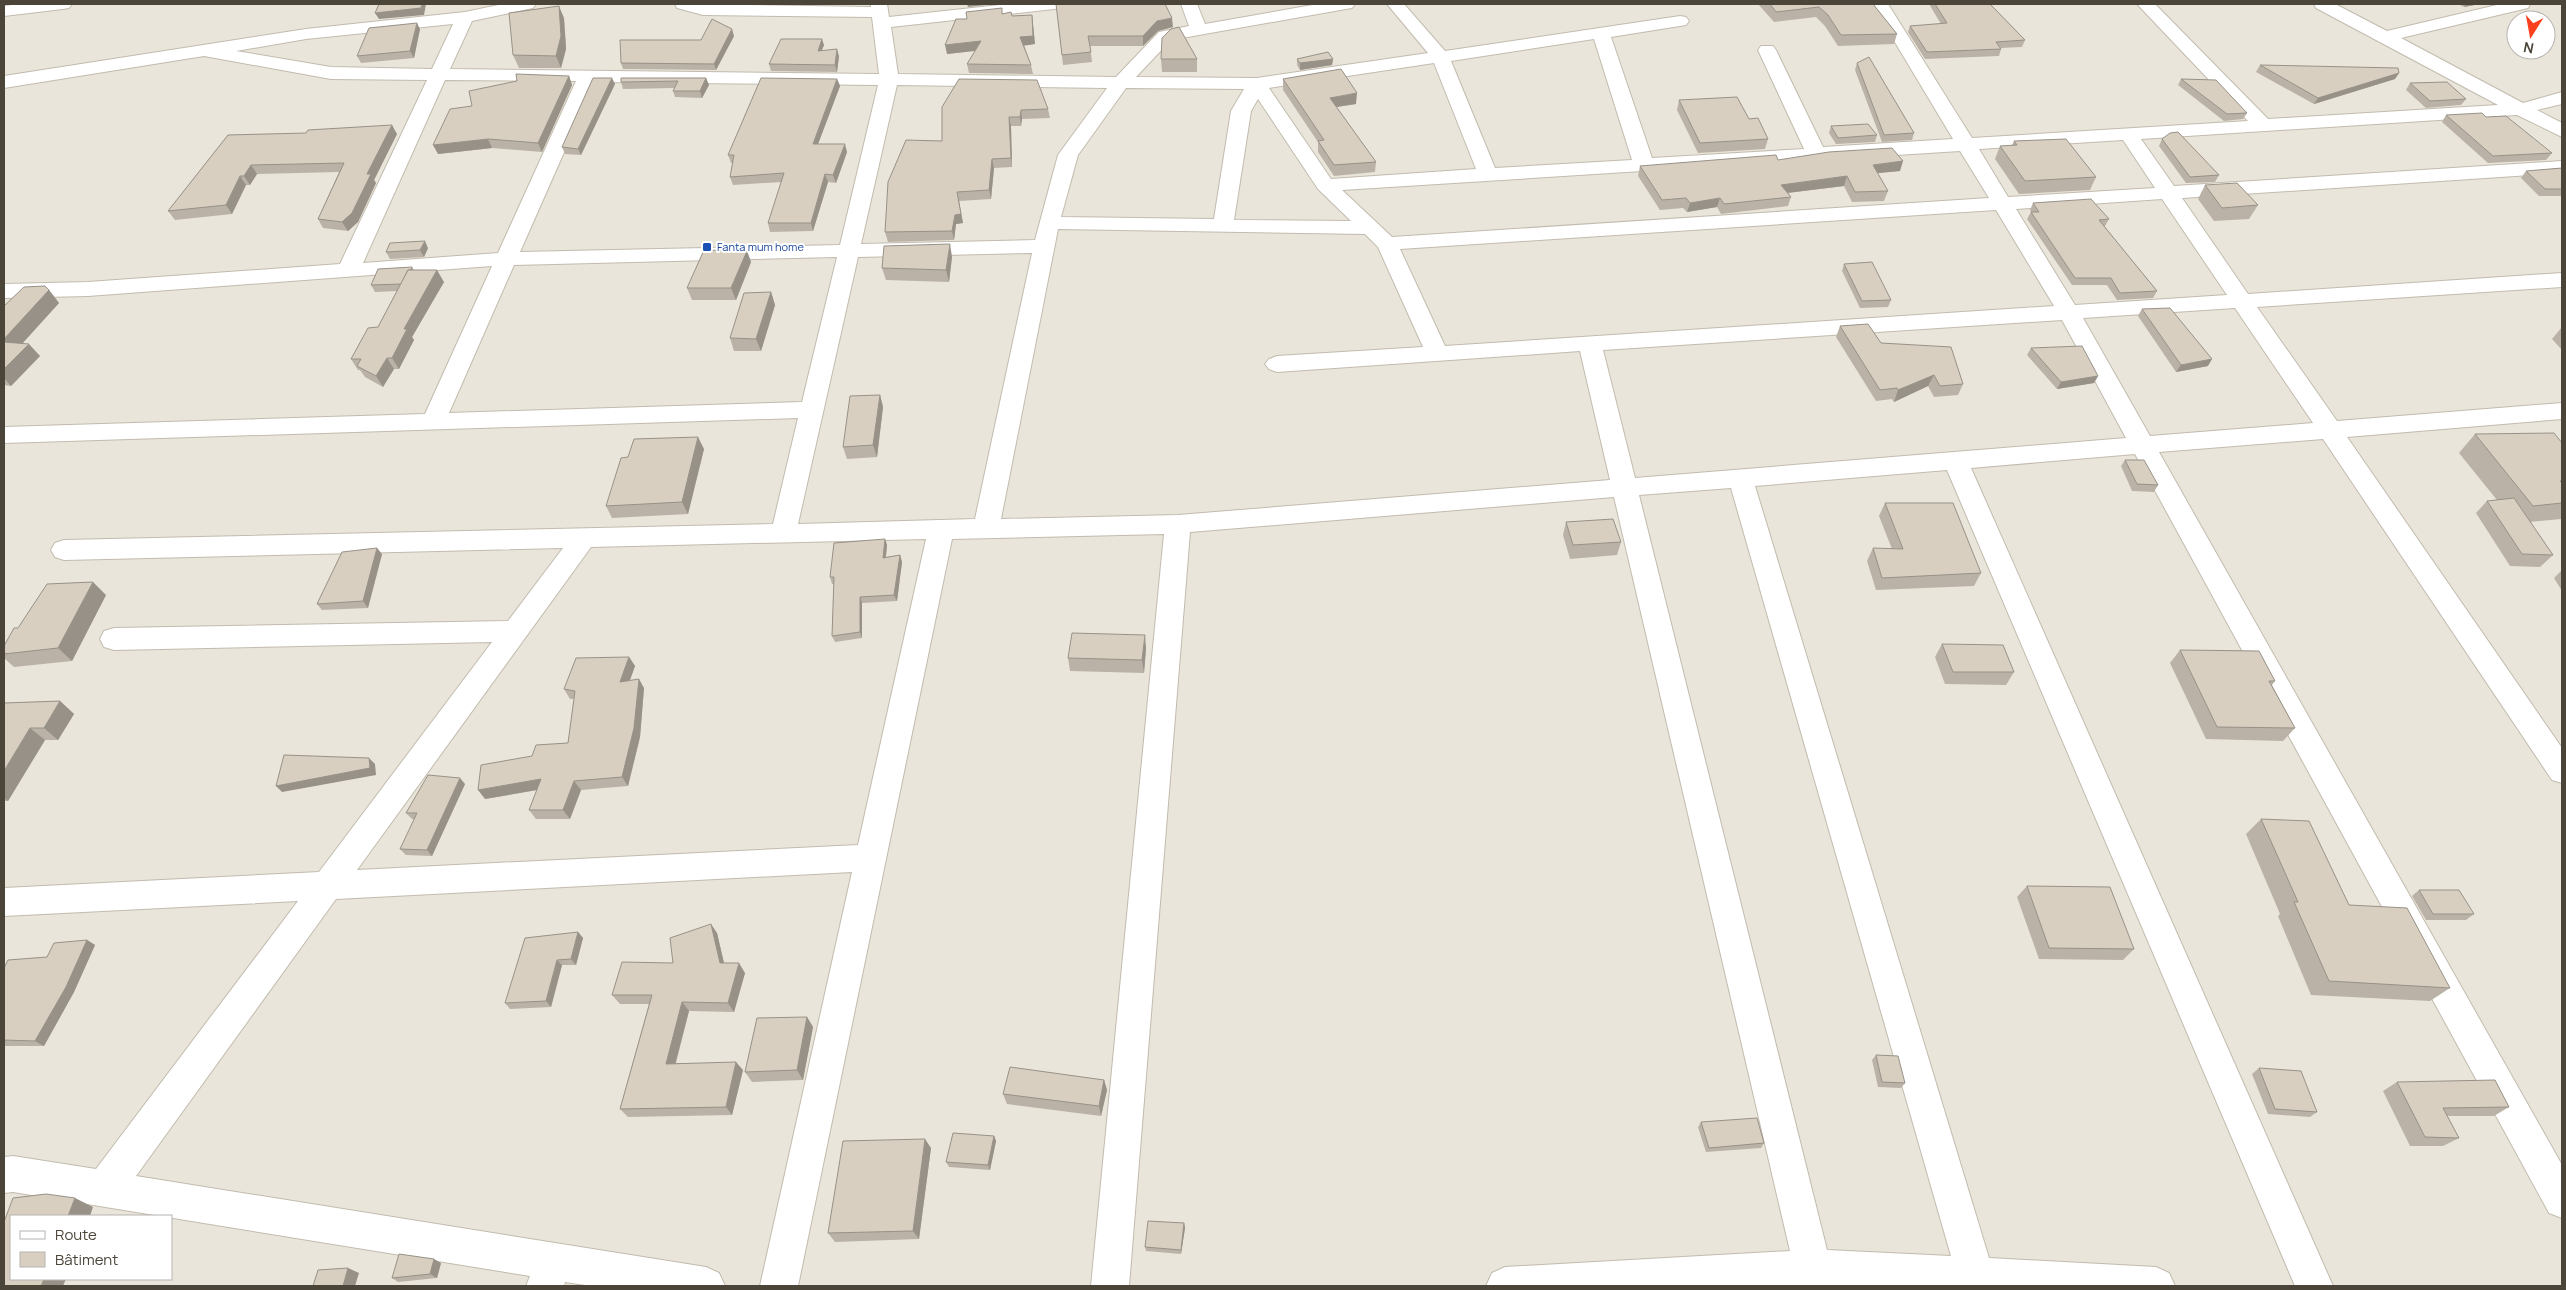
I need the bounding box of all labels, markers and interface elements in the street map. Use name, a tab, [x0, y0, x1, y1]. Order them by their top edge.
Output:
north arrow	[2506, 10, 2556, 60]
text: N	[2522, 38, 2535, 59]
place label: Fanta mum home	[717, 239, 804, 254]
marker: Fanta mum home	[701, 241, 713, 253]
legend	[10, 1215, 172, 1280]
text: Route	[55, 1224, 97, 1245]
text: Bâtiment	[55, 1249, 118, 1270]

